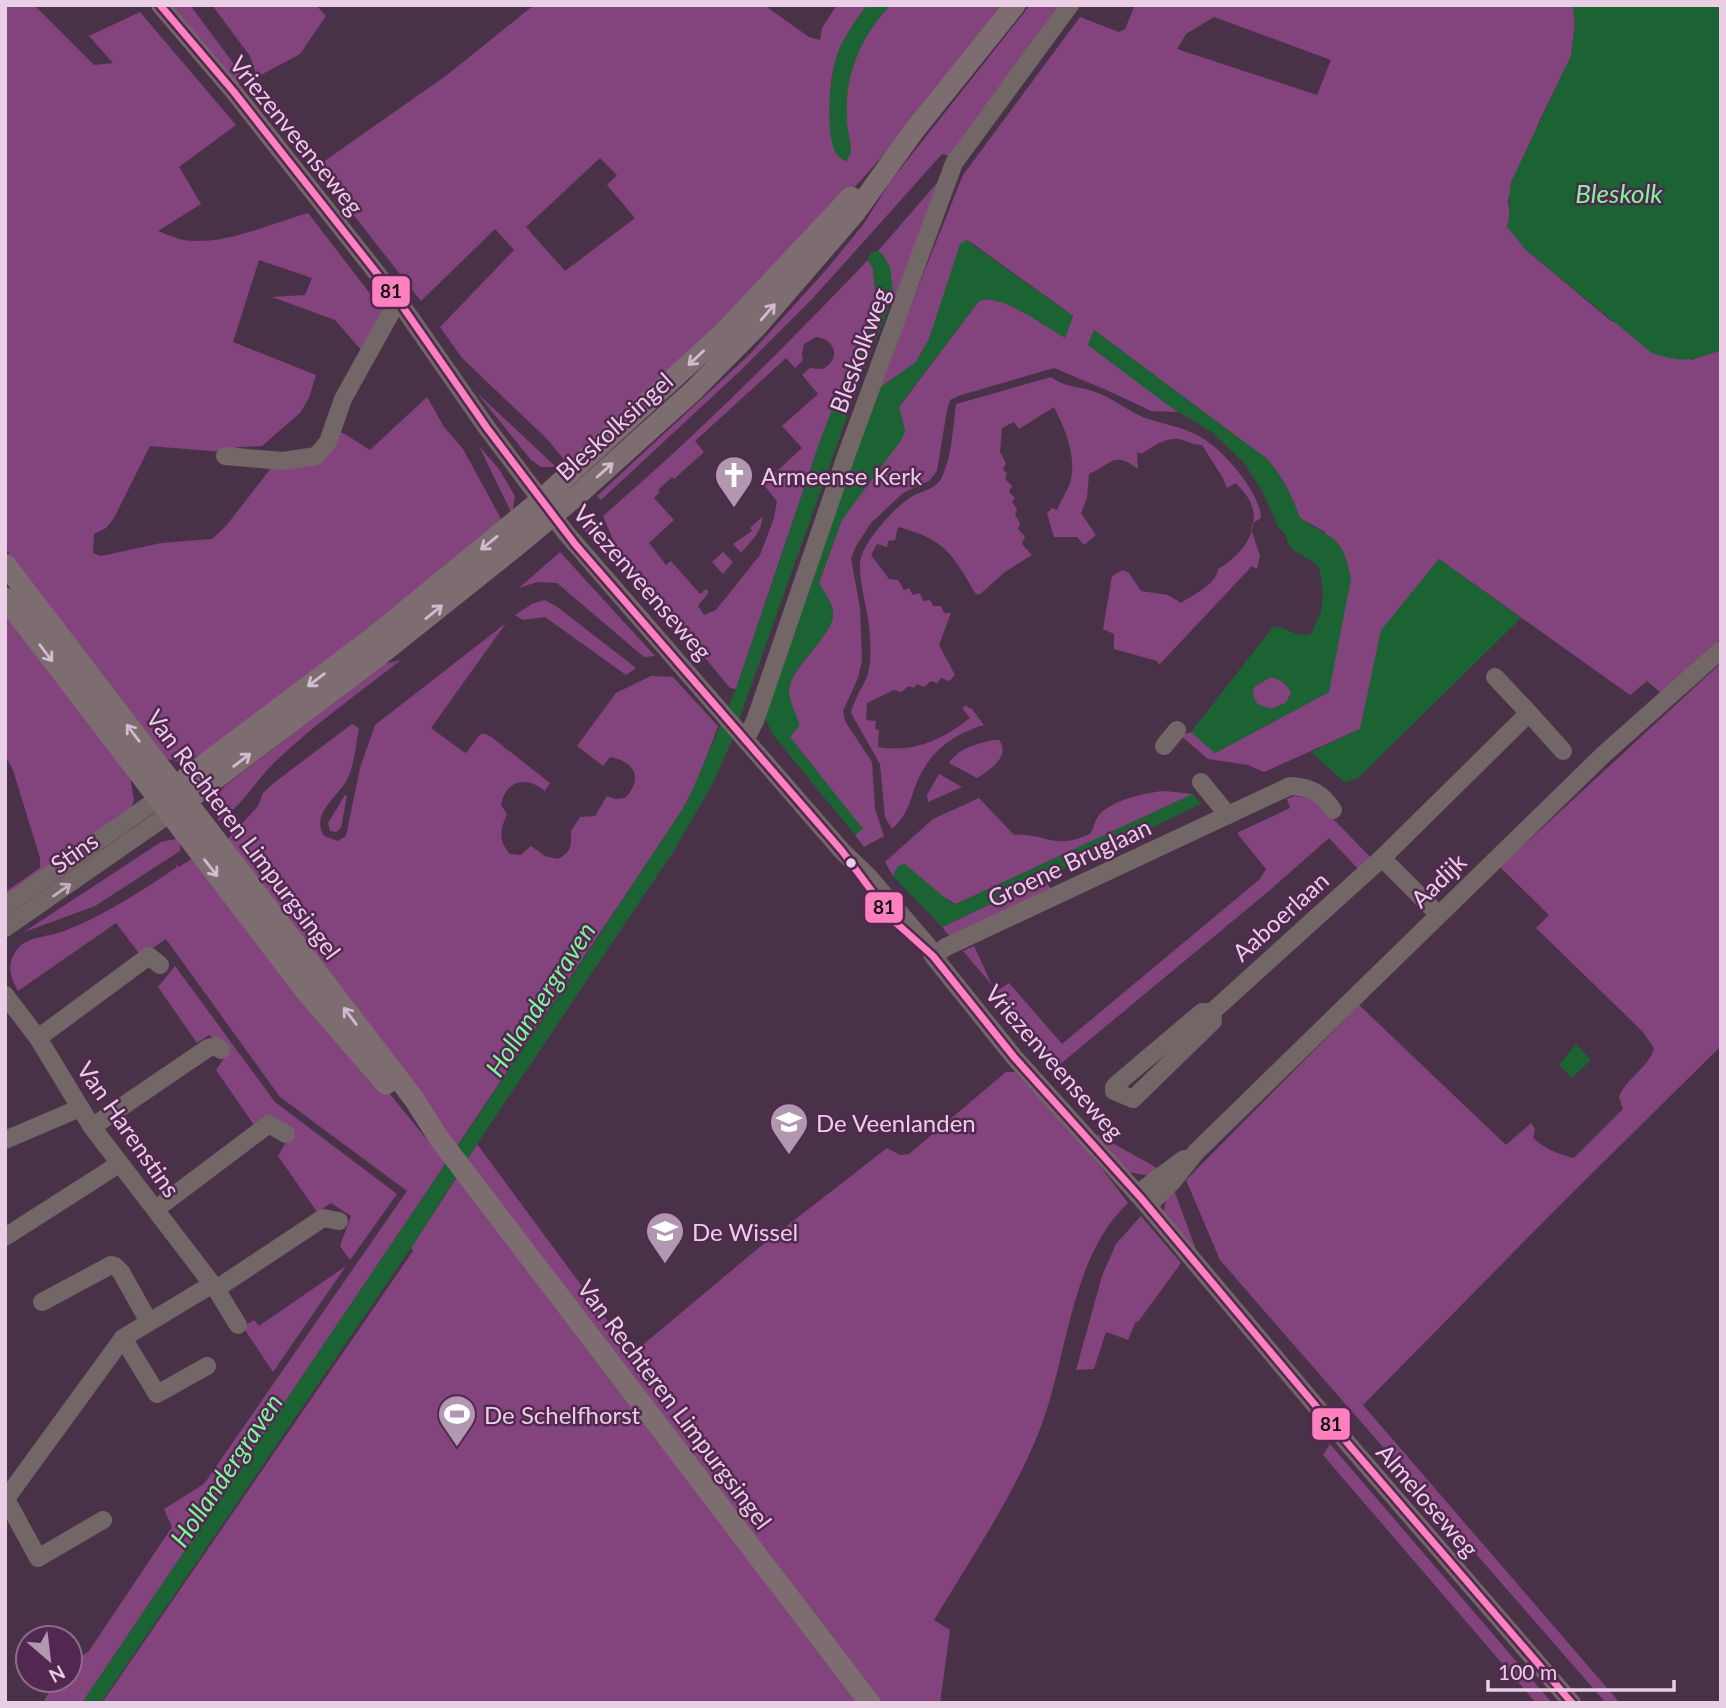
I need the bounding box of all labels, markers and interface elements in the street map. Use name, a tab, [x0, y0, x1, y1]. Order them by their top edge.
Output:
street label: Vriezenveenseweg	[224, 50, 370, 220]
water label: Bleskolk	[1575, 177, 1663, 209]
line badge: 81	[371, 275, 411, 308]
text: 81	[380, 279, 402, 302]
street label: Bleskolkweg	[823, 284, 895, 416]
one-way arrow	[760, 304, 776, 322]
one-way arrow	[687, 350, 705, 366]
street label: Bleskolksingel	[550, 366, 678, 486]
church icon: Armeense Kerk	[713, 454, 755, 509]
place label: Armeense Kerk	[761, 461, 923, 490]
one-way arrow	[596, 462, 614, 478]
street label: Vriezenveenseweg	[568, 498, 718, 666]
one-way arrow	[481, 535, 499, 551]
one-way arrow	[425, 604, 443, 619]
one-way arrow	[39, 643, 54, 662]
one-way arrow	[307, 672, 326, 687]
street label: Van Rechteren Limpurgsingel	[141, 703, 347, 965]
one-way arrow	[126, 724, 141, 742]
one-way arrow	[232, 753, 250, 768]
street label: Groene Bruglaan	[983, 811, 1155, 913]
street label: Stins	[45, 825, 103, 879]
street label: Aadijk	[1404, 846, 1472, 913]
unlabelled marker	[844, 856, 858, 870]
one-way arrow	[203, 859, 218, 877]
street label: Aaboerlaan	[1226, 865, 1334, 967]
one-way arrow	[52, 883, 71, 897]
line badge: 81	[864, 891, 904, 924]
text: 81	[873, 895, 895, 918]
water label: Hollandergraven	[478, 916, 602, 1082]
street label: Vriezenveenseweg	[980, 978, 1130, 1146]
one-way arrow	[343, 1007, 358, 1026]
street label: Van Harenstins	[71, 1056, 187, 1202]
school or university icon: De Veenlanden	[768, 1101, 810, 1156]
place label: De Veenlanden	[816, 1108, 976, 1137]
school or university icon: De Wissel	[644, 1210, 686, 1265]
place label: De Wissel	[692, 1217, 798, 1246]
street label: Van Rechteren Limpurgsingel	[572, 1273, 778, 1535]
water label: Hollandergraven	[163, 1387, 289, 1553]
sports icon: De Schelfhorst	[436, 1393, 478, 1448]
place label: De Schelfhorst	[484, 1400, 641, 1429]
line badge: 81	[1311, 1407, 1351, 1441]
text: 81	[1320, 1412, 1342, 1435]
street label: Almeloseweg	[1371, 1438, 1485, 1562]
north arrow	[14, 1624, 84, 1694]
scale bar	[1488, 1648, 1674, 1692]
text: 100 m	[1498, 1659, 1557, 1684]
text: N	[45, 1661, 69, 1688]

